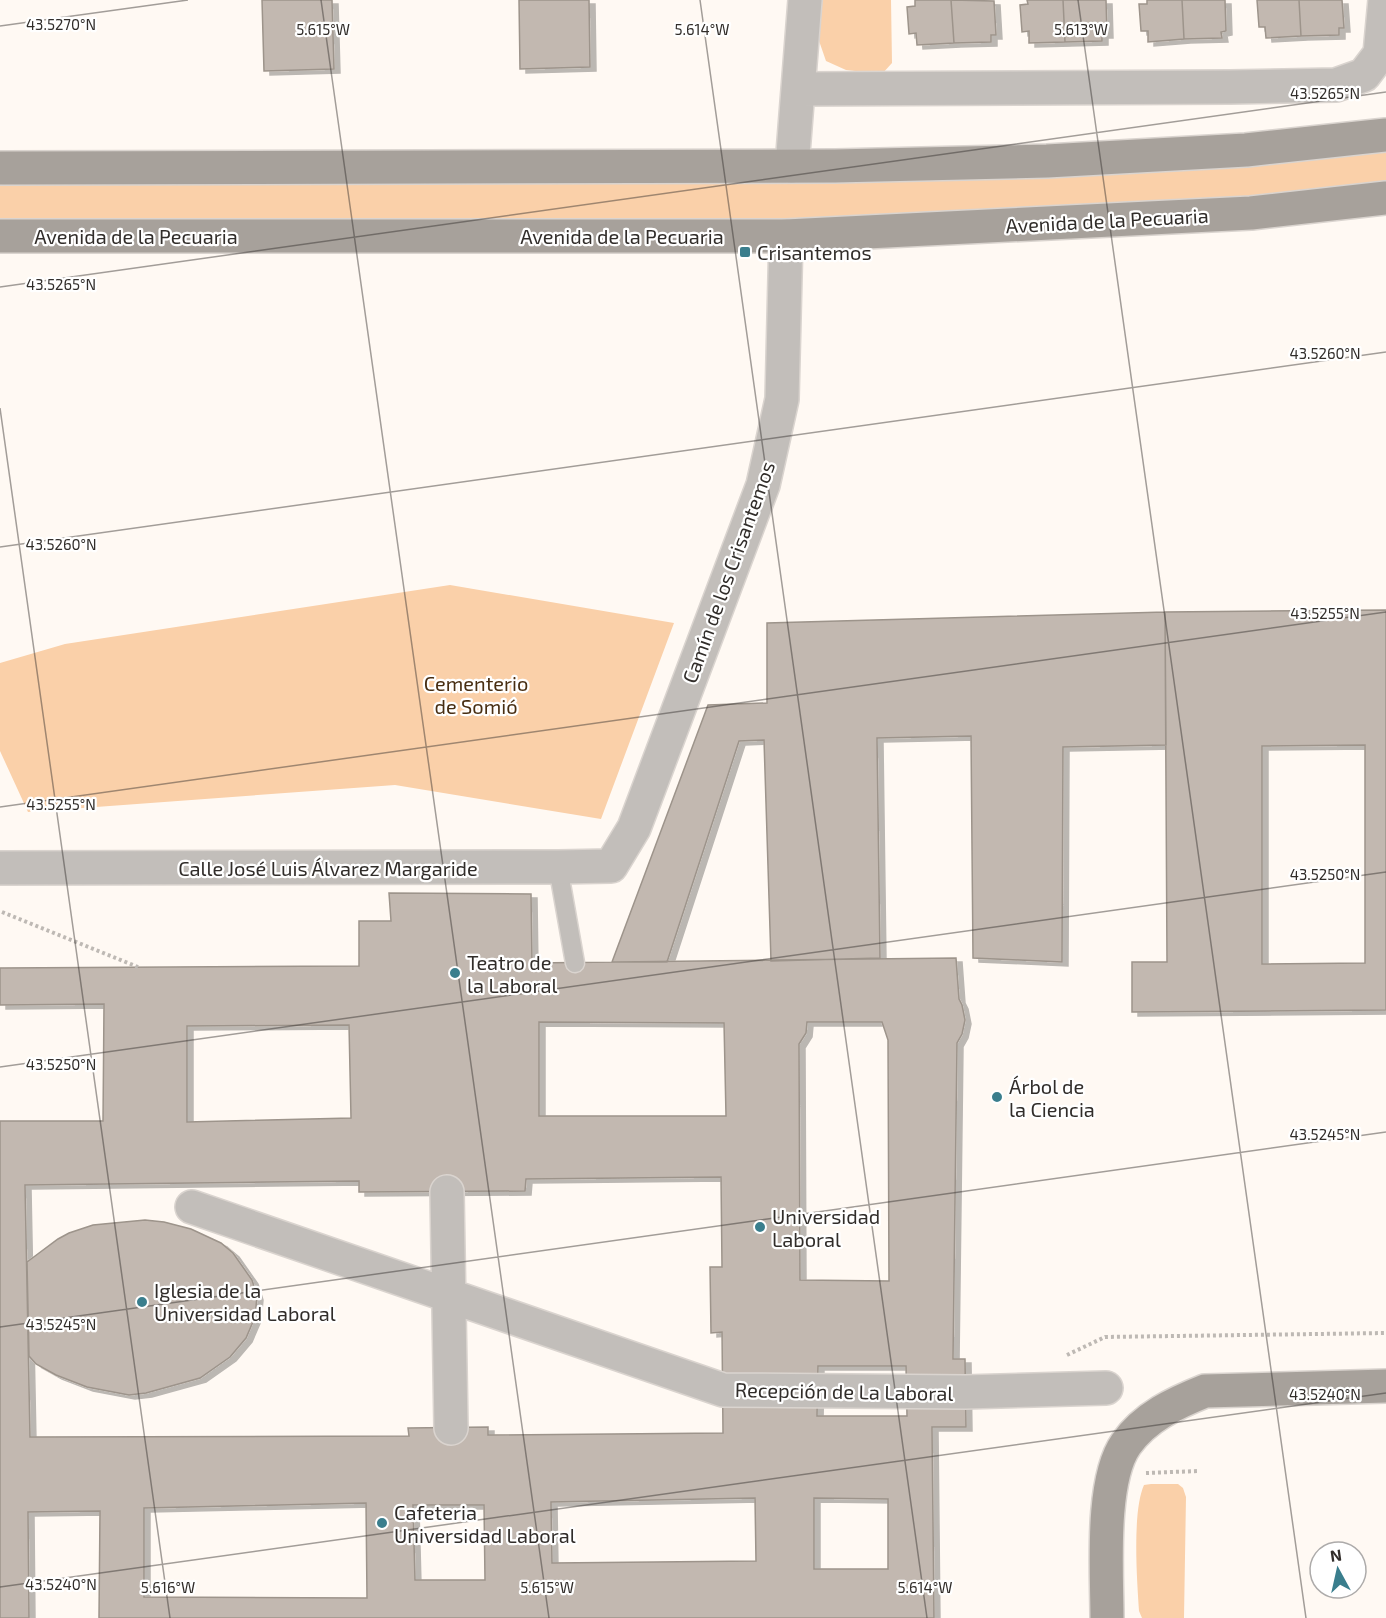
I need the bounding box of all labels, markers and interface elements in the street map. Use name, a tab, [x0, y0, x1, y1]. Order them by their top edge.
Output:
text: 43.5270°N	[26, 15, 96, 33]
text: 5.615°W	[296, 20, 350, 38]
text: 5.614°W	[675, 20, 729, 38]
text: 5.613°W	[1054, 20, 1108, 38]
text: 43.5265°N	[1290, 84, 1360, 102]
street label: Avenida de la Pecuaria	[1005, 203, 1209, 237]
street label: Avenida de la Pecuaria	[34, 224, 238, 248]
street label: Avenida de la Pecuaria	[520, 224, 724, 248]
place label: Crisantemos	[757, 240, 872, 264]
marker: Crisantemos	[738, 245, 752, 259]
text: 43.5265°N	[26, 275, 96, 293]
text: 43.5260°N	[1289, 344, 1361, 362]
street label: Camín de los Crisantemos	[677, 458, 779, 686]
text: 43.5260°N	[25, 535, 97, 553]
text: 43.5255°N	[1290, 604, 1360, 622]
park label: Cementerio de Somió	[424, 671, 528, 718]
text: 43.5255°N	[26, 795, 96, 813]
street label: Calle José Luis Álvarez Margaride	[178, 856, 478, 880]
text: 43.5250°N	[1290, 865, 1360, 883]
place label: Teatro de la Laboral	[467, 950, 557, 997]
marker: Teatro de la Laboral	[448, 966, 462, 980]
text: 43.5250°N	[26, 1055, 96, 1073]
place label: Árbol de la Ciencia	[1009, 1074, 1095, 1121]
marker: Árbol de la Ciencia	[990, 1090, 1004, 1104]
text: 43.5245°N	[1290, 1125, 1360, 1143]
place label: Universidad Laboral	[772, 1204, 880, 1251]
marker: Universidad Laboral	[753, 1220, 767, 1234]
place label: Iglesia de la Universidad Laboral	[154, 1278, 336, 1325]
marker: Iglesia de la Universidad Laboral	[135, 1295, 149, 1309]
text: 43.5245°N	[26, 1315, 96, 1333]
street label: Recepción de La Laboral	[735, 1377, 953, 1405]
text: 43.5240°N	[1289, 1385, 1361, 1403]
place label: Cafeteria Universidad Laboral	[394, 1500, 576, 1547]
marker: Cafeteria Universidad Laboral	[375, 1516, 389, 1530]
north arrow	[1308, 1540, 1368, 1600]
text: N	[1329, 1544, 1343, 1565]
text: 43.5240°N	[25, 1575, 97, 1593]
text: 5.616°W	[141, 1578, 195, 1596]
text: 5.615°W	[520, 1578, 574, 1596]
text: 5.614°W	[898, 1578, 952, 1596]

